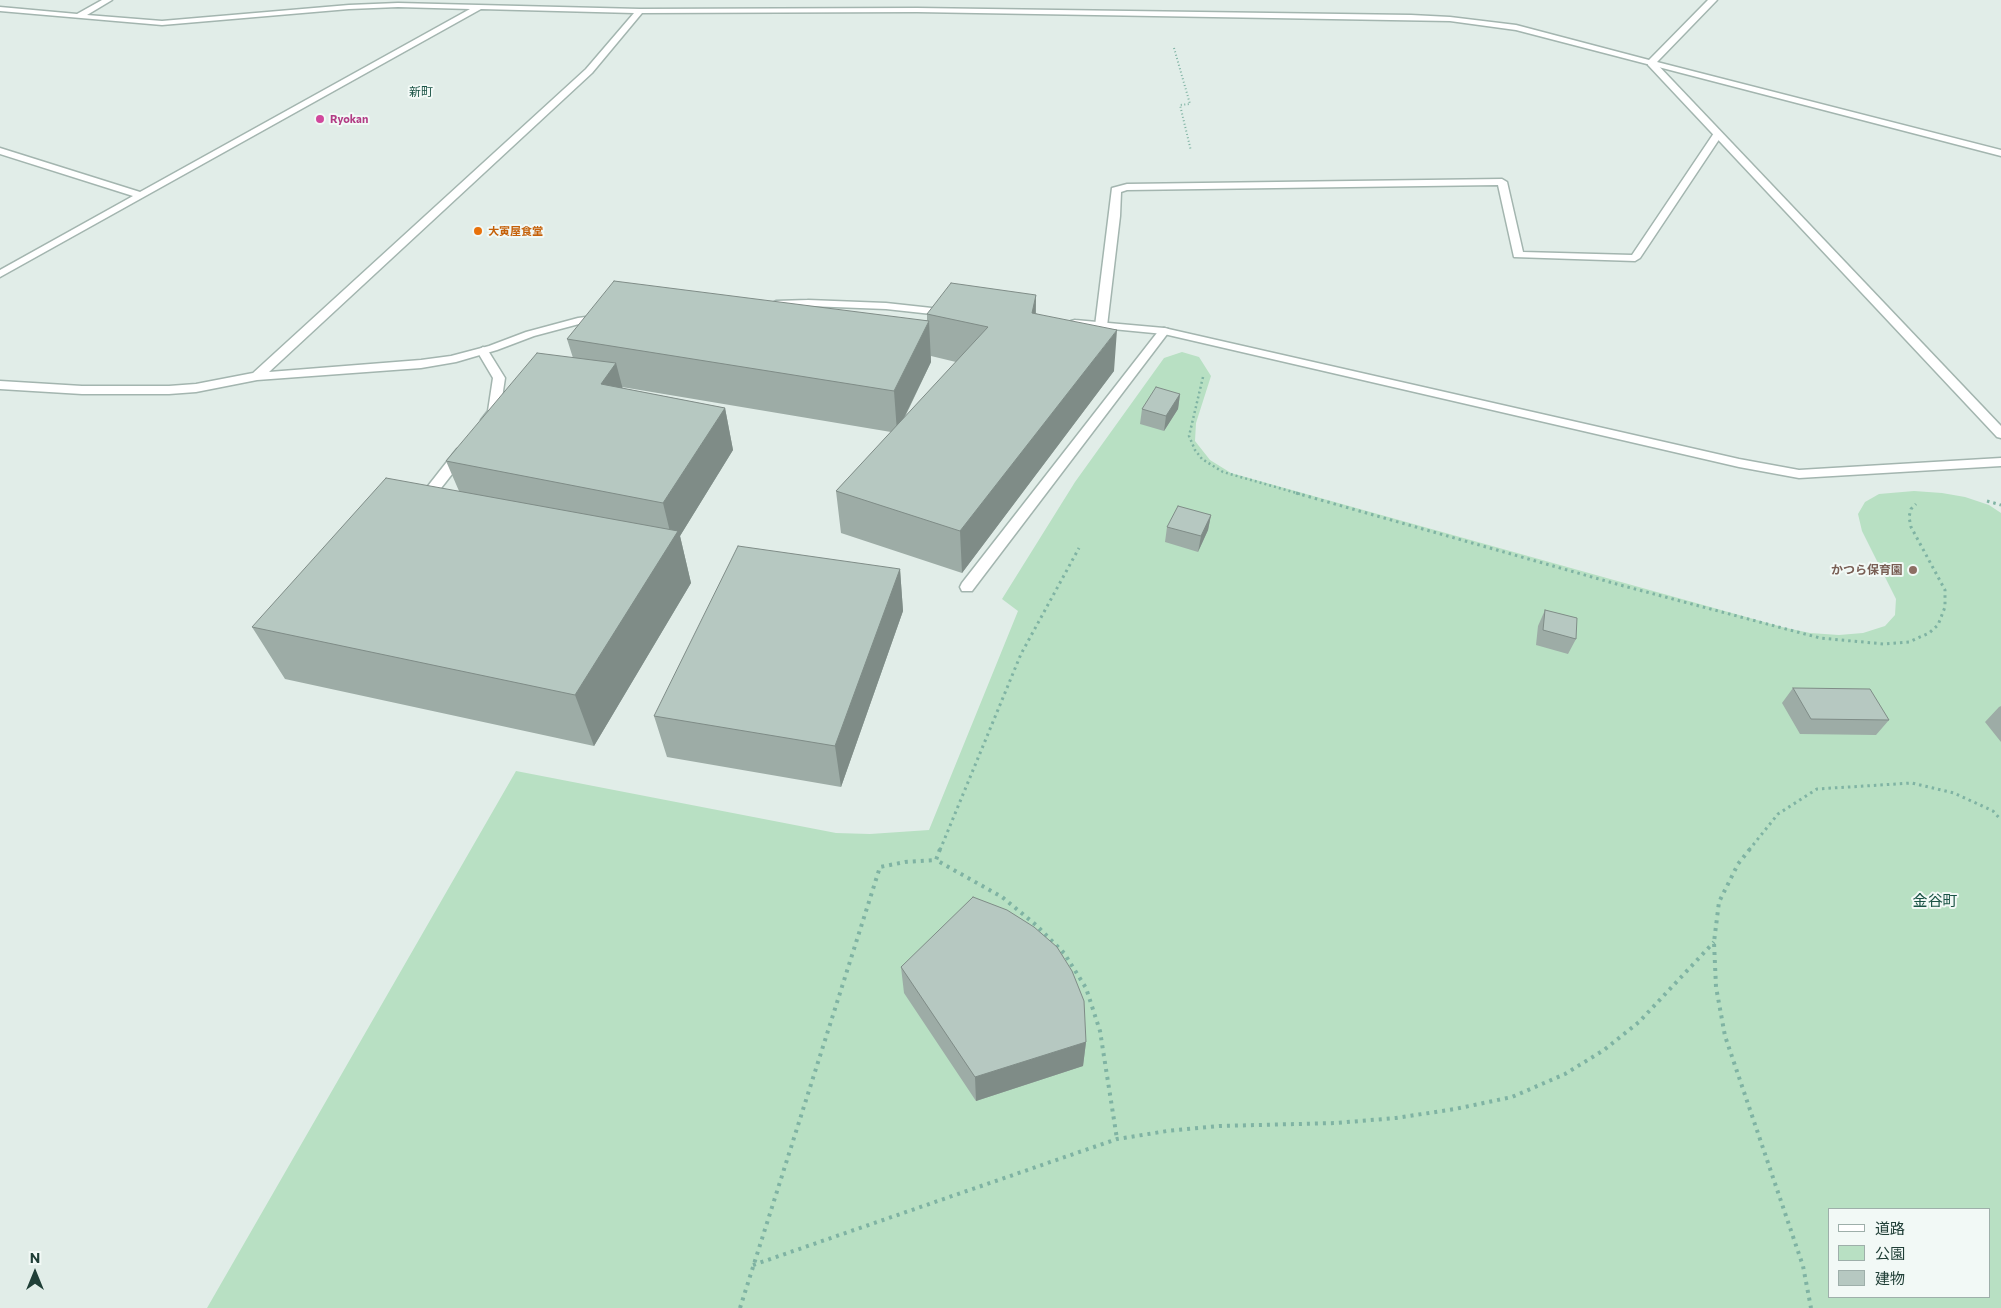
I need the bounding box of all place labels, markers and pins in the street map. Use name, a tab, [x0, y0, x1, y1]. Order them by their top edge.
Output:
place label: Ryokan	[330, 112, 368, 126]
marker: Ryokan	[314, 113, 326, 125]
place label: 大寅屋食堂	[488, 224, 543, 238]
marker: 大寅屋食堂	[472, 225, 484, 237]
place label: かつら保育園	[1831, 563, 1903, 577]
marker: かつら保育園	[1907, 564, 1919, 576]

